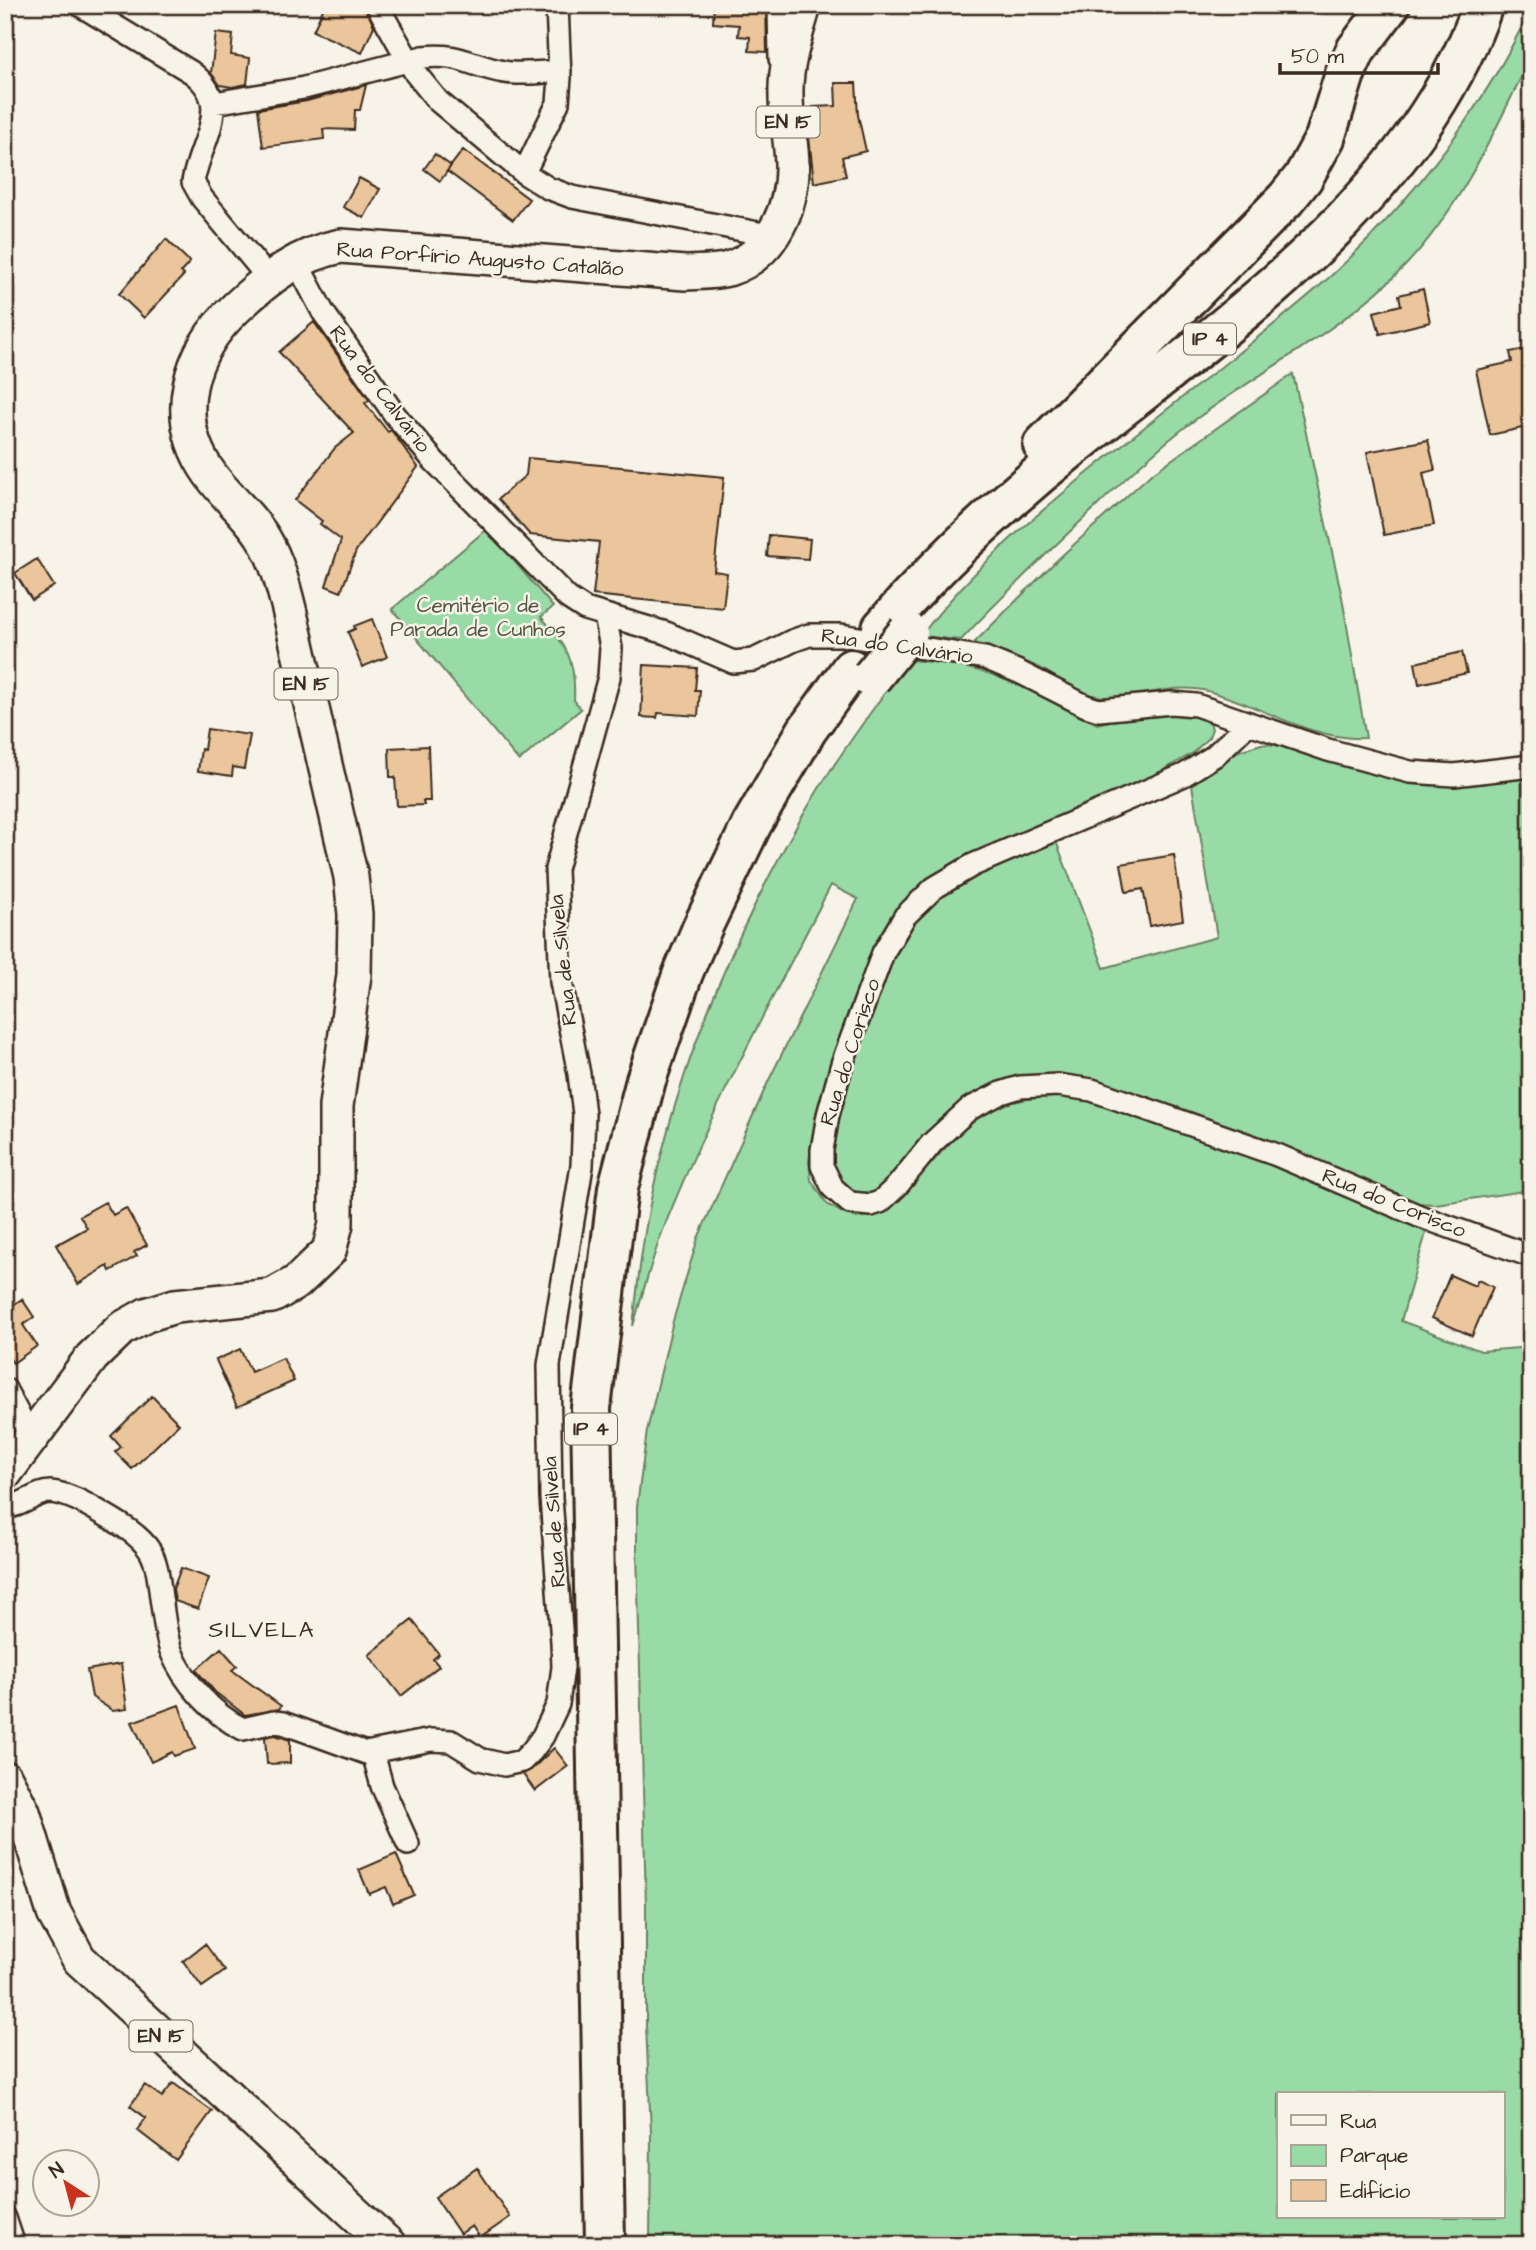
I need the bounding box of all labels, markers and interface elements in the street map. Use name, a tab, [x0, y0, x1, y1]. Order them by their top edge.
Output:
scale bar	[1280, 32, 1438, 76]
text: 50 m	[1291, 42, 1345, 71]
road number: EN 15	[756, 106, 820, 138]
street label: Rua Porfírio Augusto Catalão	[335, 235, 625, 286]
street label: Rua do Calvário	[322, 319, 438, 459]
road number: IP 4	[1184, 324, 1236, 354]
park label: Cemitério de Parada de Cunhos	[390, 591, 566, 644]
street label: Rua do Calvário	[819, 621, 975, 671]
road number: EN 15	[274, 668, 338, 699]
street label: Rua de Silvela	[542, 893, 584, 1027]
street label: Rua do Corisco	[813, 975, 887, 1129]
street label: Rua do Corisco	[1318, 1161, 1470, 1245]
road number: IP 4	[565, 1414, 617, 1444]
street label: Rua de Silvela	[535, 1455, 573, 1589]
district label: SILVELA	[209, 1614, 315, 1646]
road number: EN 15	[130, 2020, 192, 2052]
legend	[1277, 2092, 1504, 2218]
text: Rua	[1340, 2107, 1377, 2136]
text: Parque	[1340, 2141, 1408, 2170]
north arrow	[32, 2148, 102, 2218]
text: N	[44, 2156, 70, 2185]
text: Edifício	[1340, 2177, 1410, 2206]

